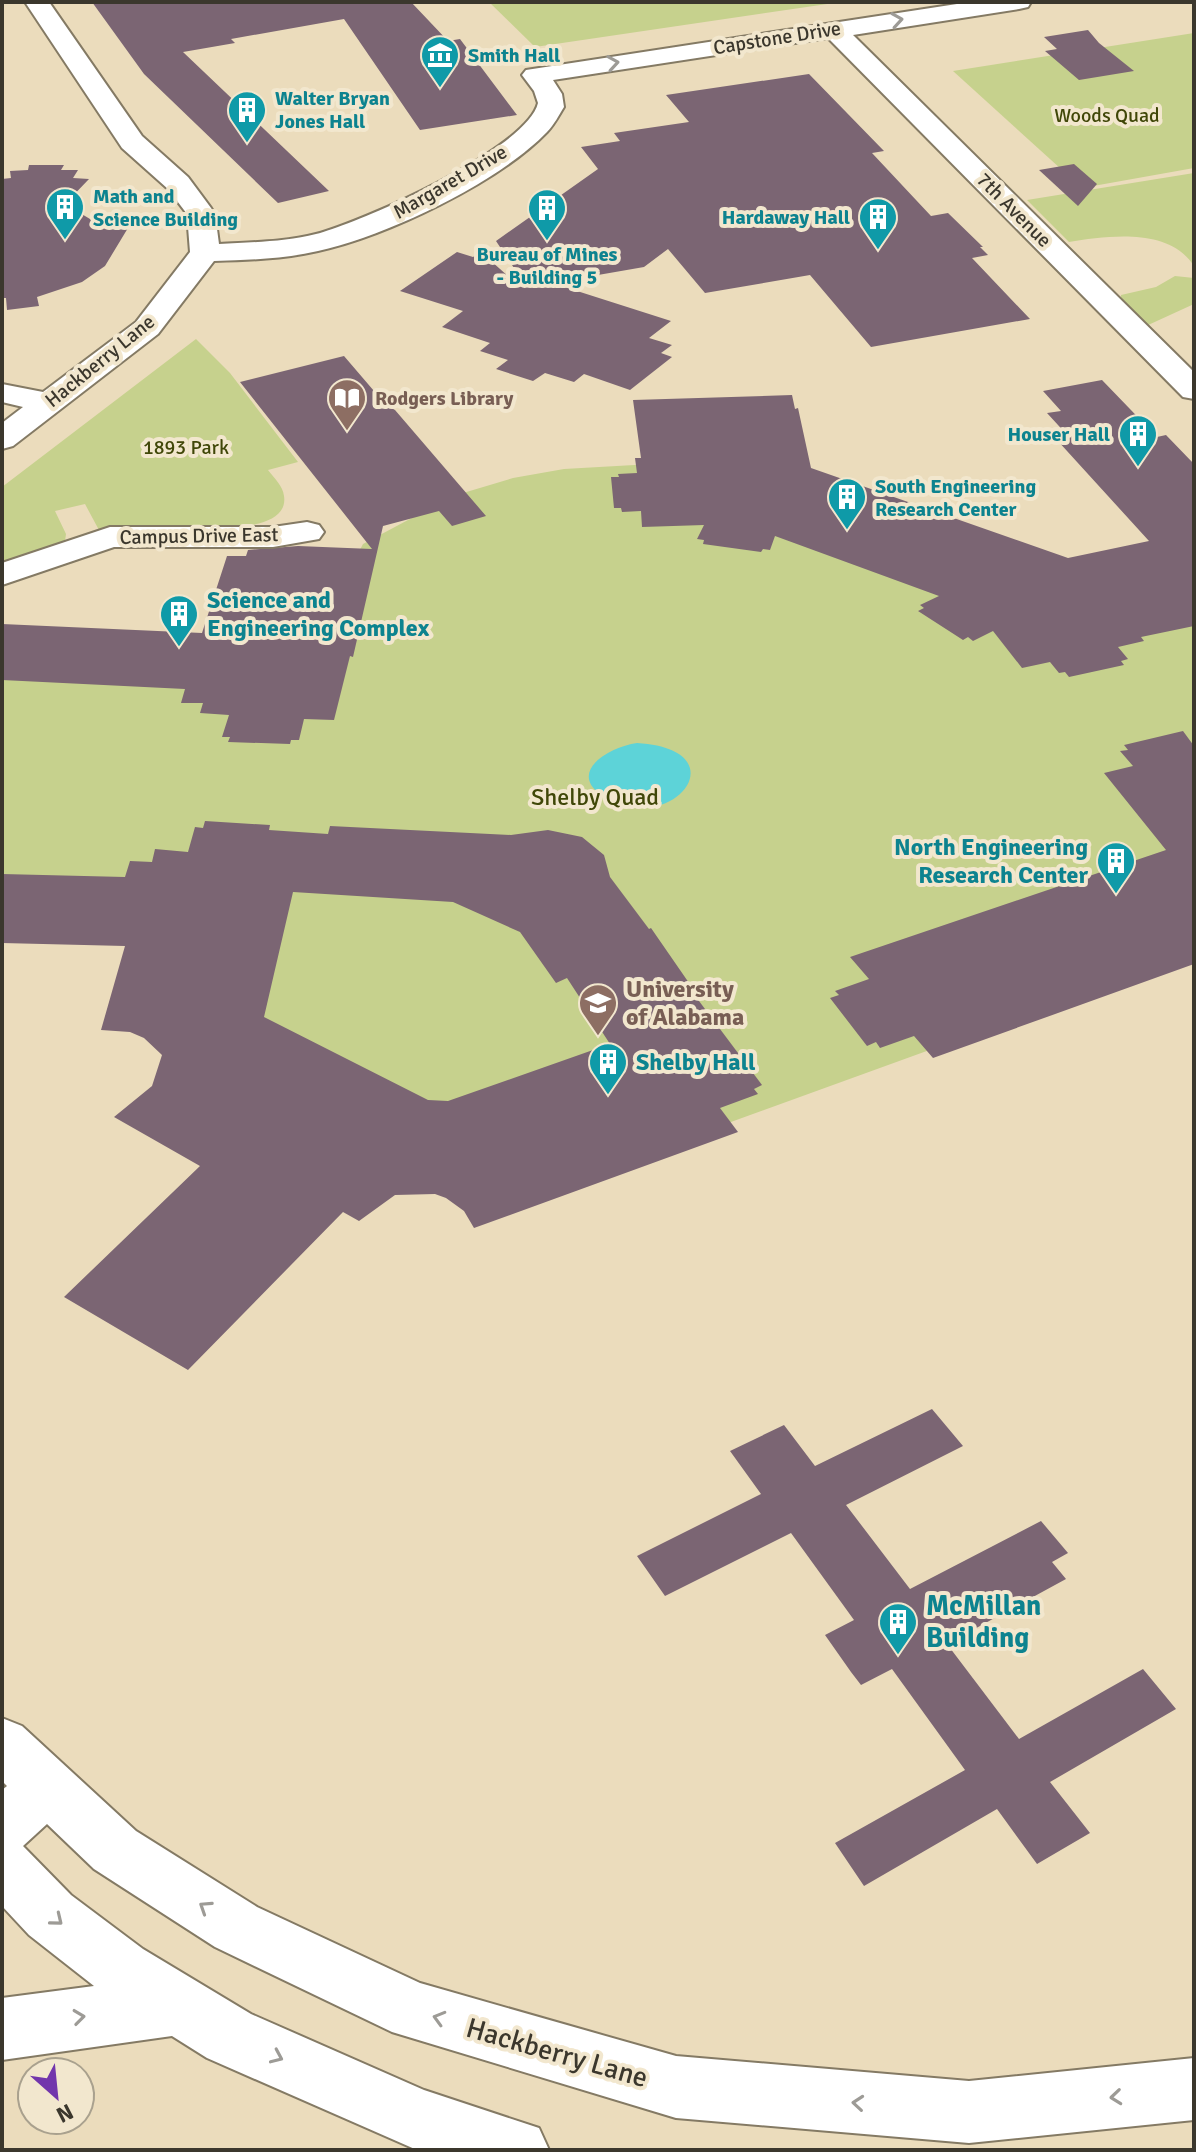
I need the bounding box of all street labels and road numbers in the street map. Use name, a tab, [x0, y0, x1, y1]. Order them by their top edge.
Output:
street label: Capstone Drive	[711, 16, 843, 60]
street label: Margaret Drive	[389, 139, 511, 225]
street label: 7th Avenue	[971, 167, 1057, 253]
street label: Hackberry Lane	[40, 309, 160, 413]
street label: Campus Drive East	[119, 522, 279, 550]
street label: Hackberry Lane	[462, 2011, 652, 2095]

